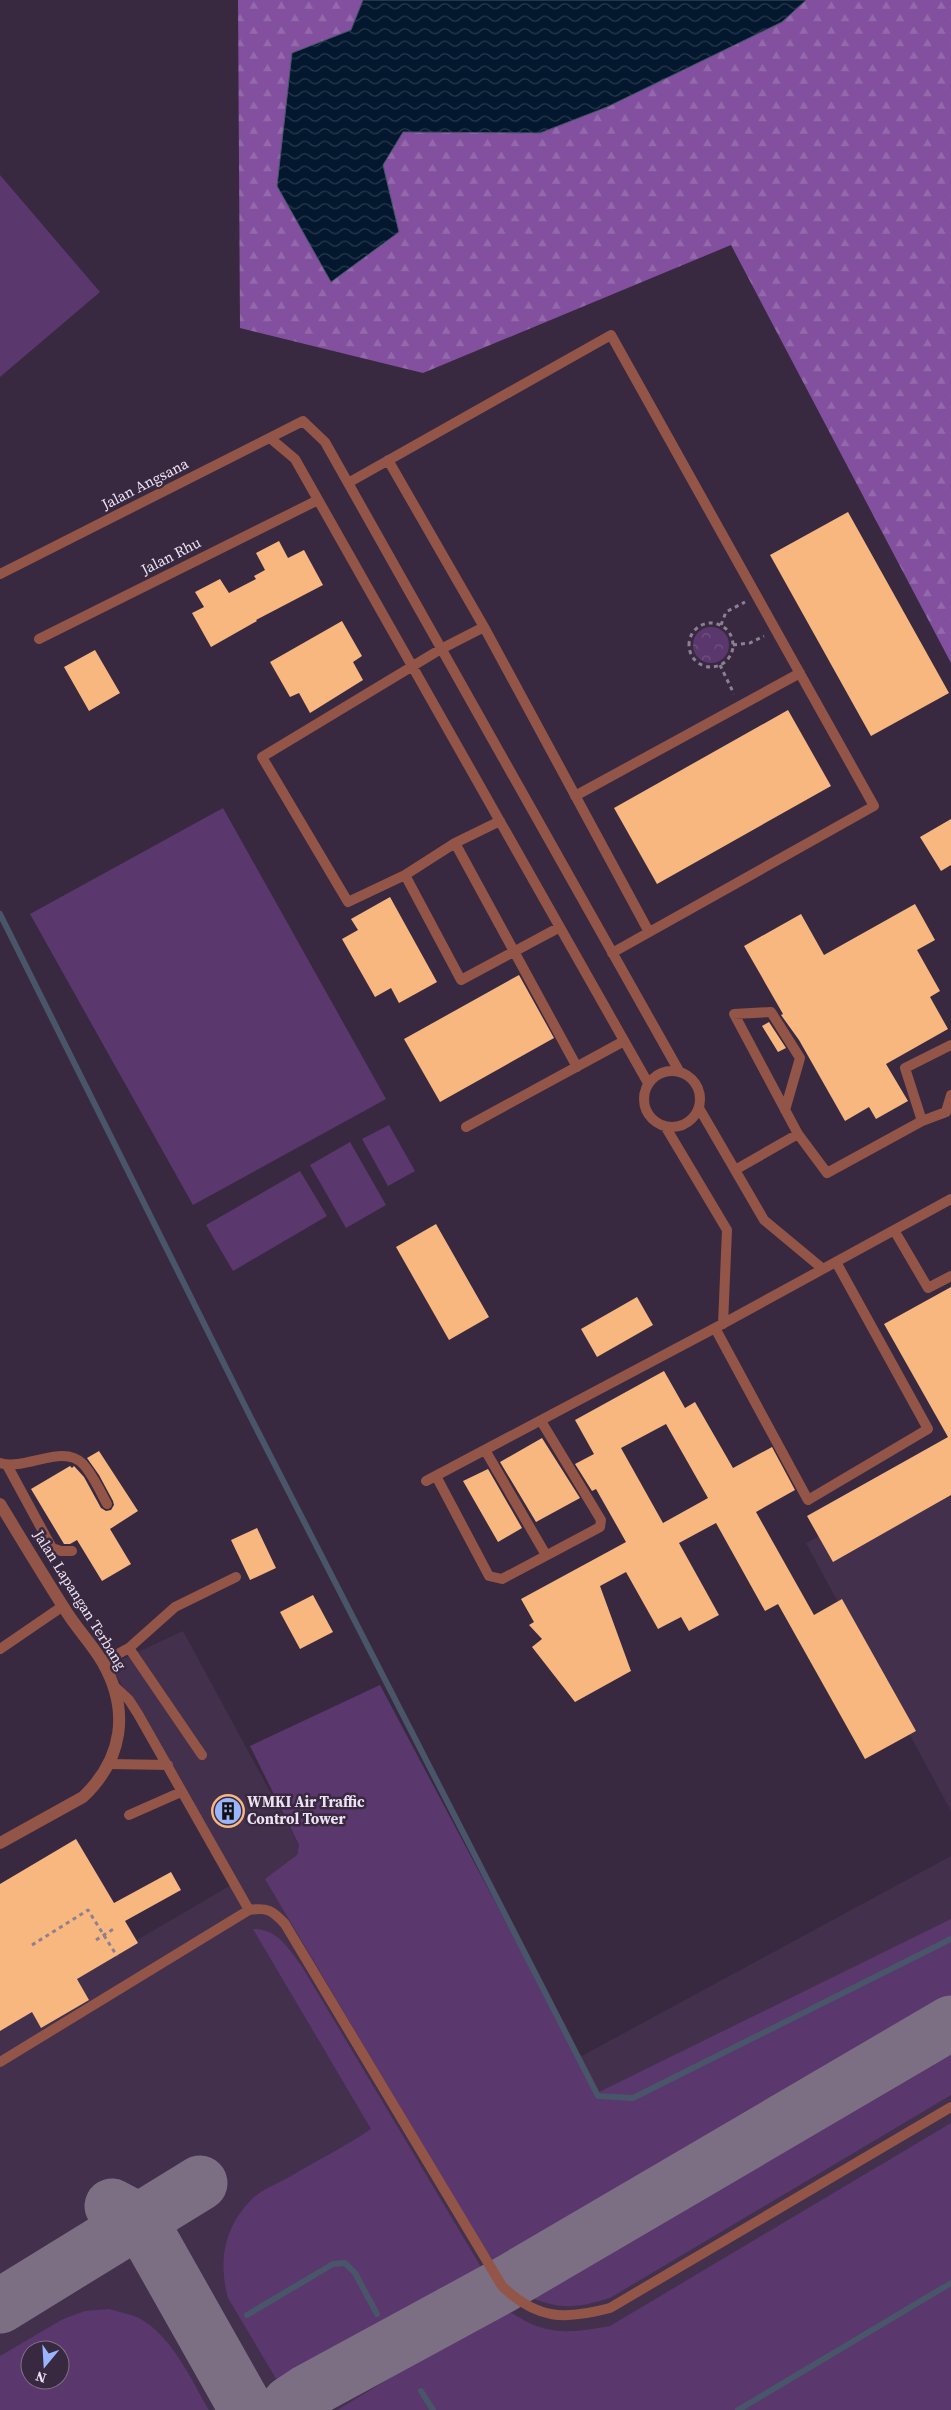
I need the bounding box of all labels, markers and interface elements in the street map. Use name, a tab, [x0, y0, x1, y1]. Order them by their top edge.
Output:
street label: Jalan Angsana	[97, 452, 192, 515]
street label: Jalan Rhu	[136, 531, 205, 580]
street label: Jalan Lapangan Terbang	[28, 1525, 132, 1674]
place label: WMKI Air Traffic Control Tower	[247, 1791, 365, 1829]
building icon: WMKI Air Traffic Control Tower	[213, 1796, 243, 1826]
north arrow	[20, 2340, 70, 2390]
text: N	[33, 2366, 49, 2388]

